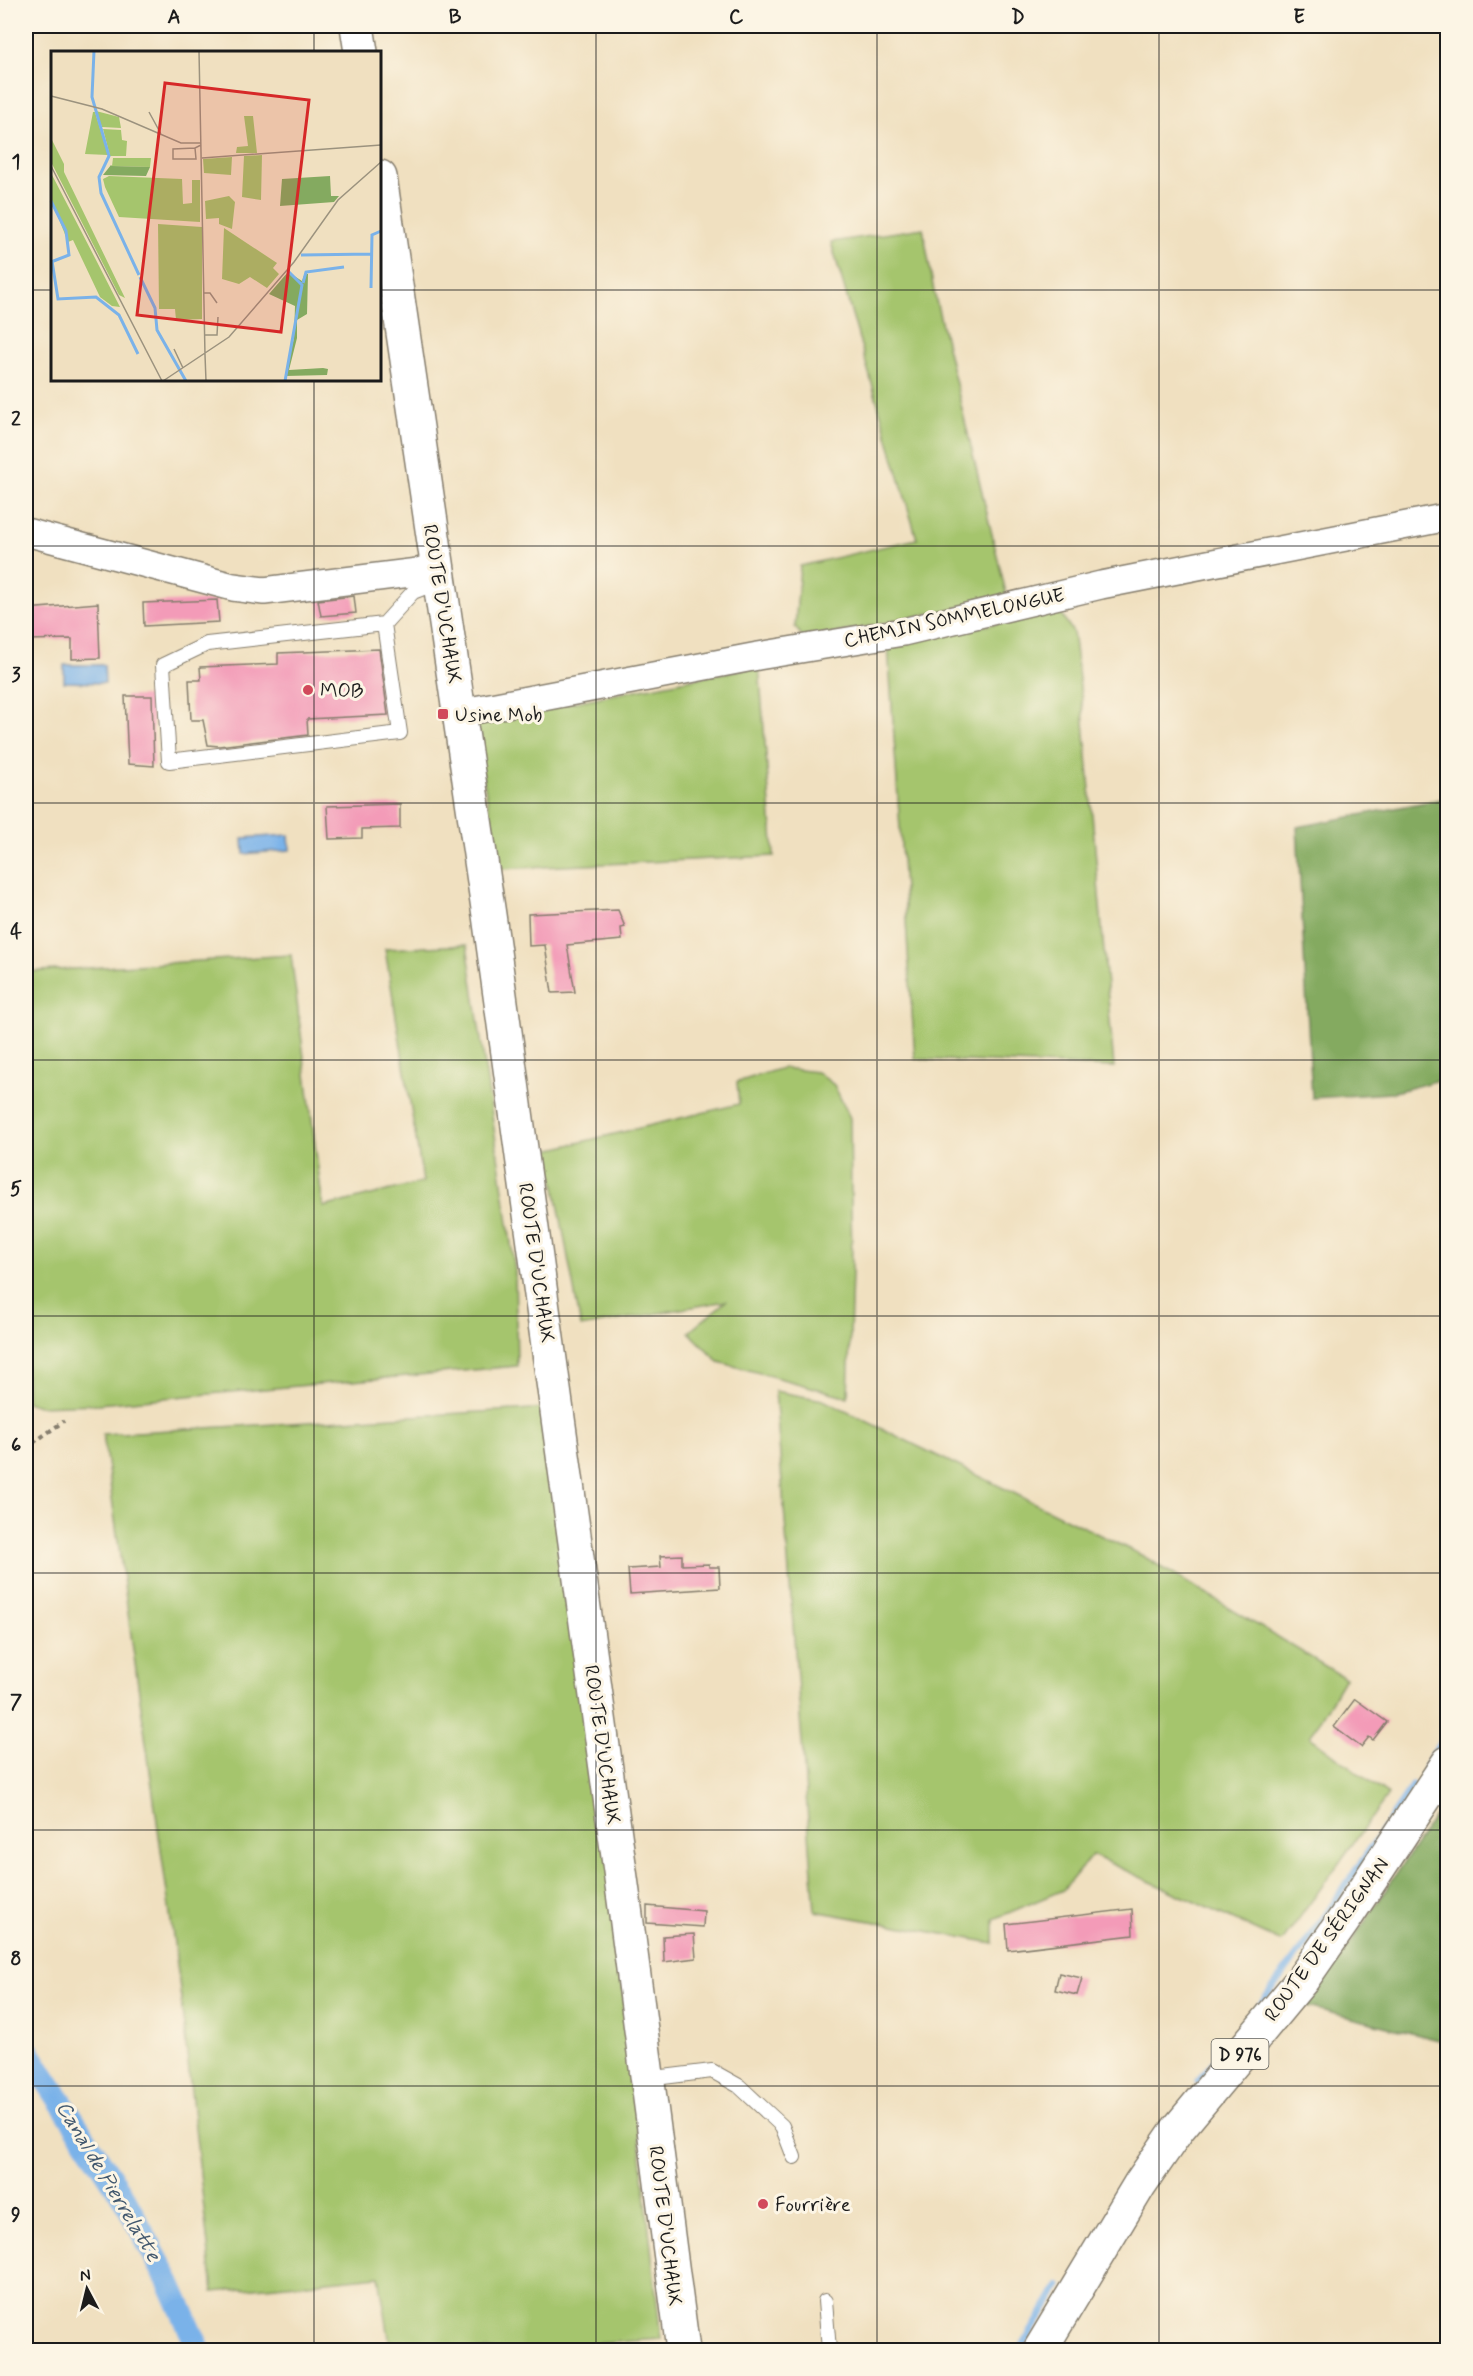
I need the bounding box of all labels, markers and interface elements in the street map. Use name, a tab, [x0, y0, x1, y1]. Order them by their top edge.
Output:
text: A	[167, 4, 181, 31]
text: B	[449, 4, 462, 31]
text: C	[729, 4, 744, 31]
text: D	[1011, 4, 1025, 31]
text: E	[1293, 4, 1305, 31]
inset map	[51, 51, 381, 381]
text: 1	[12, 149, 20, 176]
text: 2	[11, 406, 21, 433]
street label: ROUTE D'UCHAUX	[416, 522, 467, 686]
street label: CHEMIN SOMMELONGUE	[841, 582, 1067, 655]
text: 3	[11, 662, 21, 689]
place label: MOB	[320, 678, 363, 705]
marker: MOB	[301, 683, 315, 697]
place label: Usine Mob	[455, 702, 543, 729]
marker: Usine Mob	[436, 707, 450, 721]
text: 4	[10, 919, 22, 946]
text: 5	[10, 1176, 22, 1203]
street label: ROUTE D'UCHAUX	[511, 1181, 560, 1345]
text: 6	[11, 1432, 21, 1459]
street label: ROUTE D'UCHAUX	[577, 1663, 626, 1827]
text: 7	[10, 1689, 22, 1716]
street label: ROUTE DE SÉRIGNAN	[1259, 1853, 1396, 2027]
text: 8	[10, 1946, 22, 1973]
road number: D 976	[1212, 2039, 1268, 2069]
water label: Canal de Pierrelatte	[49, 2096, 168, 2268]
street label: ROUTE D'UCHAUX	[641, 2144, 688, 2308]
place label: Fourrière	[775, 2192, 851, 2219]
marker: Fourrière	[756, 2197, 770, 2211]
text: 9	[11, 2202, 21, 2229]
north arrow	[57, 2259, 117, 2319]
text: N	[79, 2265, 92, 2287]

